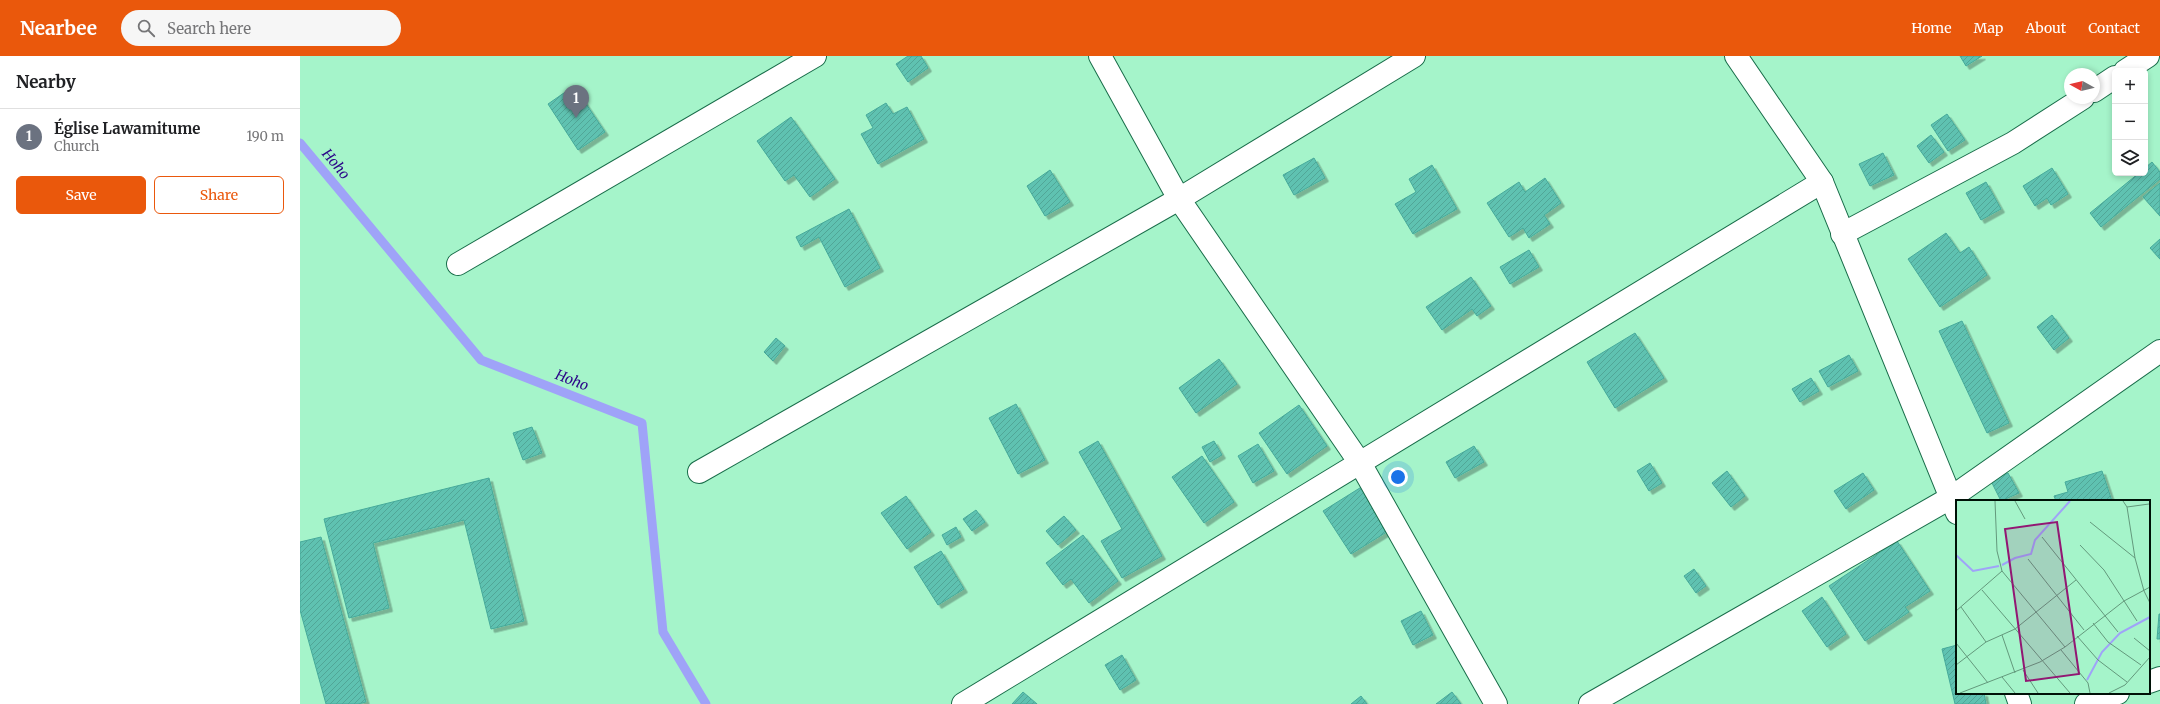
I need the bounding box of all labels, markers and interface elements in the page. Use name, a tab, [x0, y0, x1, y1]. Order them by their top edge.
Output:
search box	[121, 10, 401, 46]
text: Nearbee	[20, 16, 97, 40]
icon: search	[135, 17, 157, 39]
text: Search here	[167, 19, 251, 38]
text: Home	[1911, 19, 1952, 37]
text: Map	[1974, 19, 2003, 37]
text: About	[2025, 19, 2066, 37]
text: Contact	[2088, 19, 2140, 37]
north arrow	[2064, 68, 2100, 104]
map controls	[2112, 68, 2148, 176]
button: +	[2112, 68, 2148, 104]
text: Nearby	[16, 71, 76, 93]
pin: 1	[563, 85, 589, 118]
button: −	[2112, 104, 2148, 140]
text: Église Lawamitume	[54, 119, 200, 138]
text: 1	[26, 128, 32, 145]
text: 190 m	[247, 128, 284, 145]
text: Church	[54, 138, 99, 155]
button: layers	[2112, 140, 2148, 176]
water label: Hoho	[317, 144, 354, 183]
button: Save	[16, 176, 146, 214]
button: Share	[154, 176, 284, 214]
water label: Hoho	[552, 365, 591, 395]
your location	[1388, 467, 1408, 487]
inset map	[1956, 500, 2150, 694]

